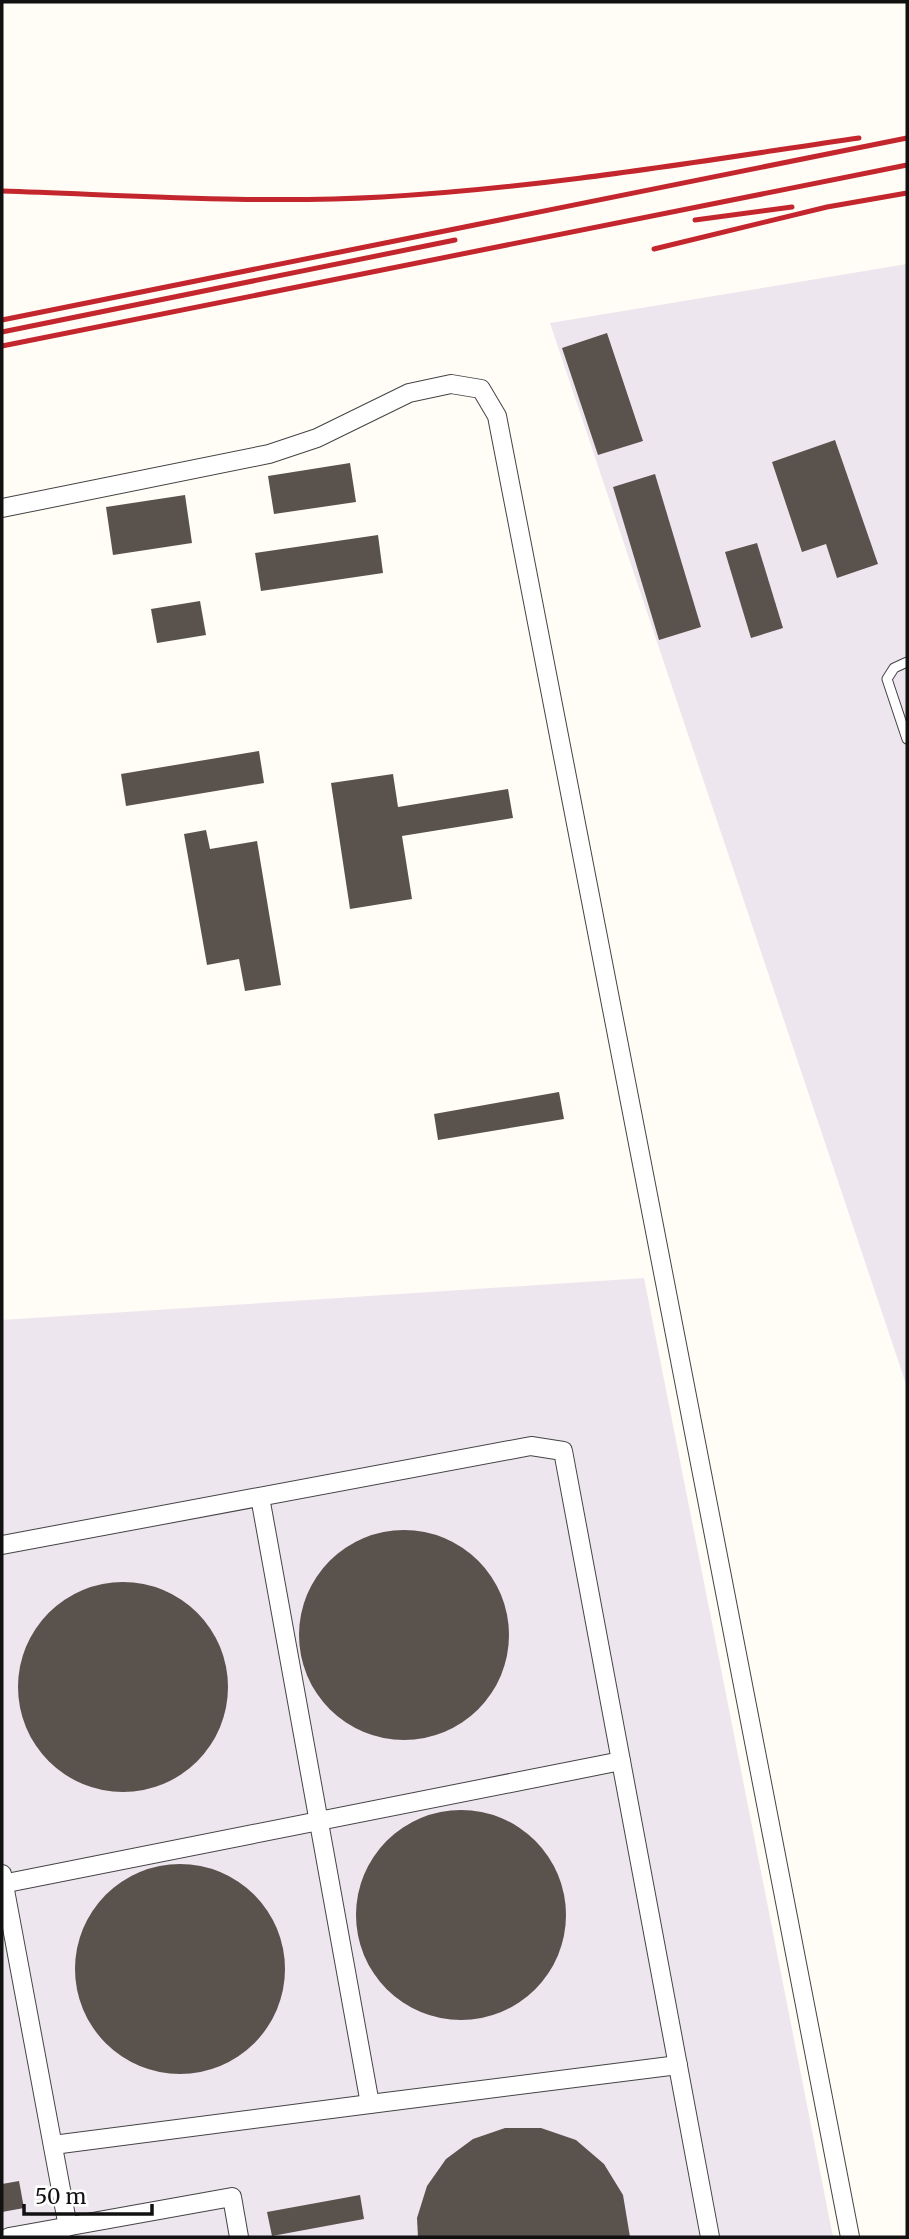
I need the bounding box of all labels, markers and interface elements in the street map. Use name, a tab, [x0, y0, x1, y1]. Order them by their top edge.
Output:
scale bar	[24, 2172, 152, 2216]
text: 50 m	[35, 2183, 86, 2210]

